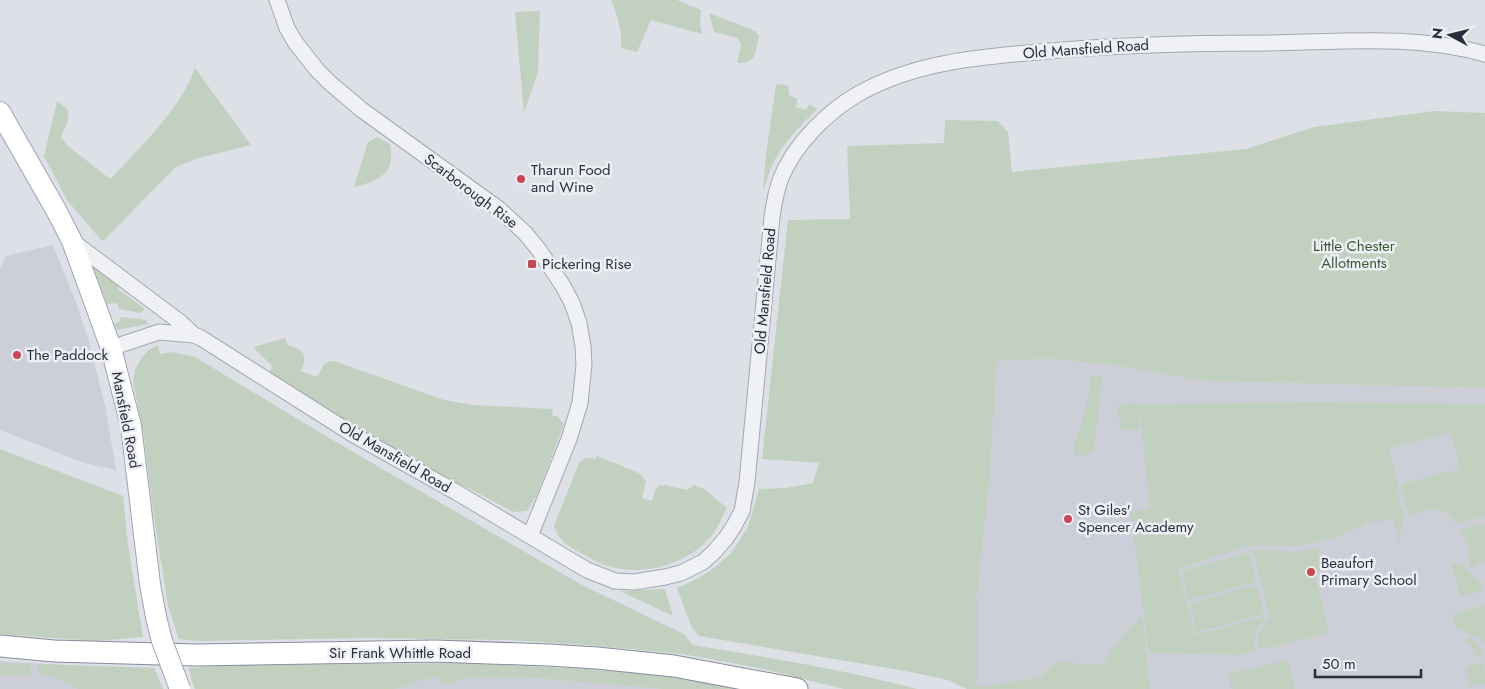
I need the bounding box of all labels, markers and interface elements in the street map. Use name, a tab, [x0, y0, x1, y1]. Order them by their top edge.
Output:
north arrow	[1425, 10, 1475, 60]
text: N	[1426, 27, 1448, 40]
street label: Old Mansfield Road	[1022, 34, 1150, 64]
street label: Scarborough Rise	[419, 148, 523, 234]
place label: Tharun Food and Wine	[531, 159, 610, 198]
marker: Tharun Food and Wine	[515, 173, 527, 185]
street label: Old Mansfield Road	[749, 227, 781, 355]
park label: Little Chester Allotments	[1313, 235, 1396, 274]
place label: Pickering Rise	[542, 253, 632, 275]
marker: Pickering Rise	[526, 258, 538, 270]
place label: The Paddock	[27, 344, 109, 366]
marker: The Paddock	[11, 349, 23, 361]
street label: Mansfield Road	[106, 370, 146, 470]
street label: Old Mansfield Road	[335, 416, 455, 498]
place label: St Giles' Spencer Academy	[1078, 499, 1194, 538]
marker: St Giles' Spencer Academy	[1062, 513, 1074, 525]
place label: Beaufort Primary School	[1321, 552, 1417, 591]
marker: Beaufort Primary School	[1305, 566, 1317, 578]
street label: Sir Frank Whittle Road	[329, 642, 471, 664]
scale bar	[1315, 646, 1421, 678]
text: 50 m	[1322, 653, 1356, 675]

